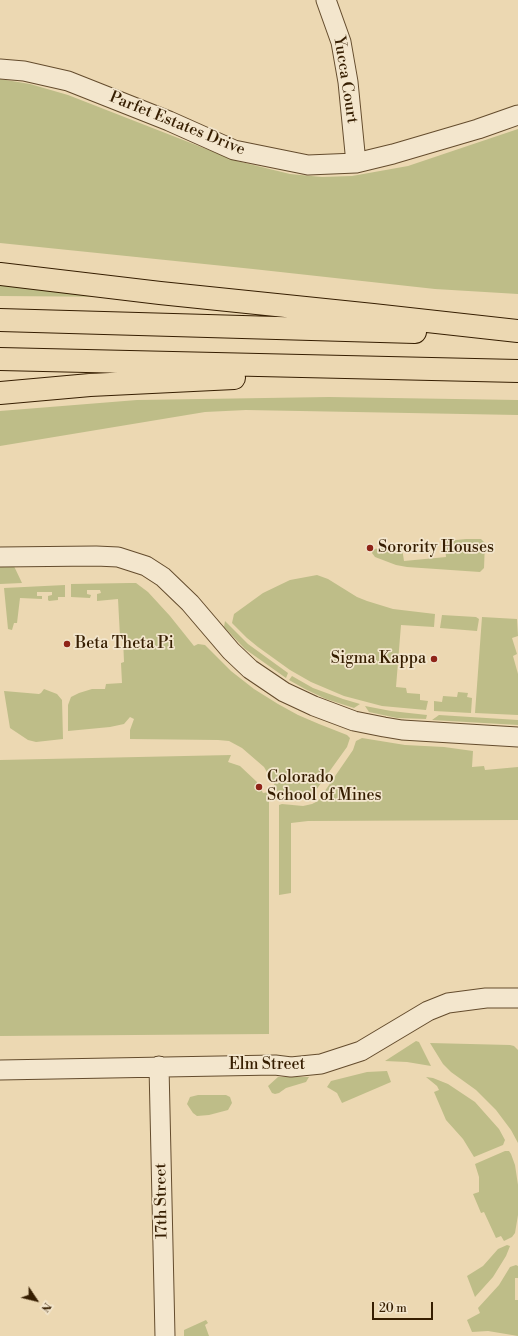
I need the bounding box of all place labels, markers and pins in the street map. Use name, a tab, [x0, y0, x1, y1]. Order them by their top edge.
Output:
place label: Sorority Houses	[378, 538, 494, 558]
marker: Sorority Houses	[365, 543, 375, 553]
place label: Beta Theta Pi	[75, 634, 174, 654]
marker: Beta Theta Pi	[62, 639, 72, 649]
place label: Sigma Kappa	[331, 649, 426, 669]
marker: Sigma Kappa	[429, 654, 439, 664]
place label: Colorado School of Mines	[267, 768, 382, 806]
marker: Colorado School of Mines	[254, 782, 264, 792]

